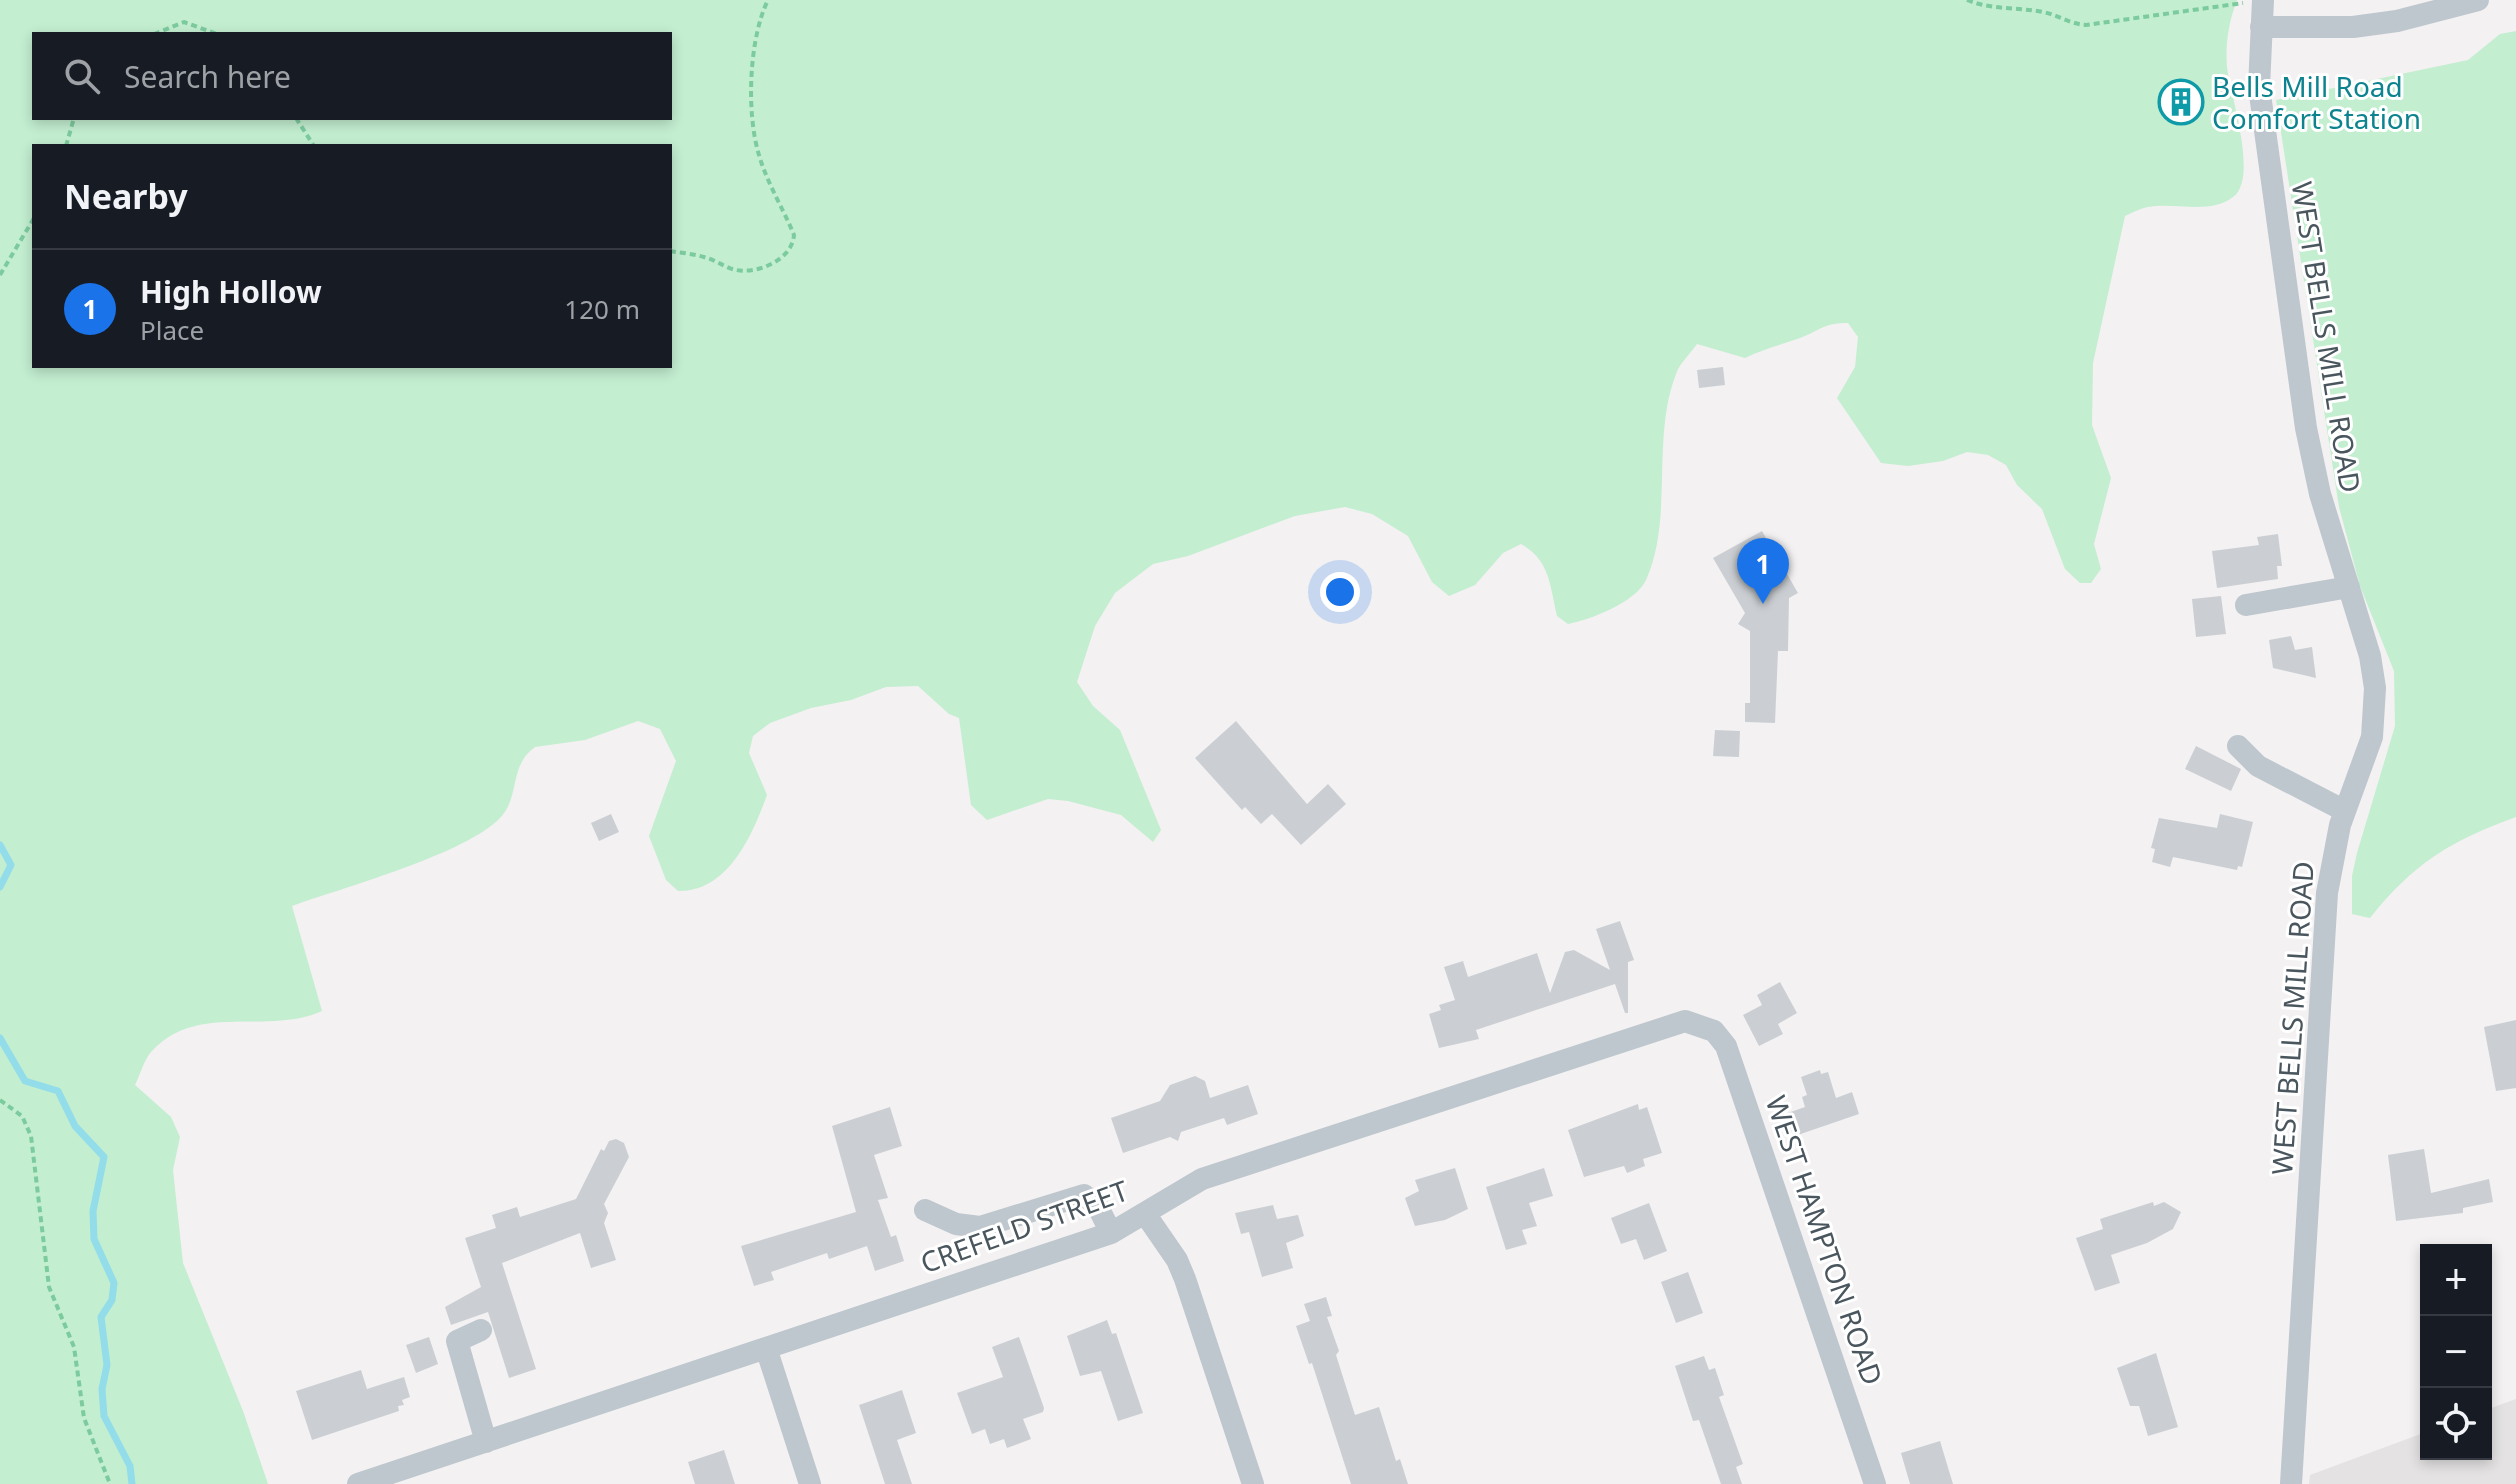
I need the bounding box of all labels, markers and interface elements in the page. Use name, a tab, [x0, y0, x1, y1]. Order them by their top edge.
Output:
search box	[32, 32, 672, 120]
icon: search	[60, 54, 104, 98]
text: Search here	[124, 56, 291, 97]
place label: Bells Mill Road Comfort Station	[2212, 67, 2421, 137]
building icon: Bells Mill Road Comfort Station	[2157, 78, 2205, 126]
text: Nearby	[64, 173, 188, 219]
street label: WEST BELLS MILL ROAD	[2284, 179, 2370, 495]
text: High Hollow	[140, 271, 322, 312]
text: 1	[83, 291, 97, 327]
text: 120 m	[564, 291, 640, 327]
text: Place	[140, 312, 204, 348]
pin: 1	[1737, 538, 1789, 604]
your location	[1320, 572, 1360, 612]
street label: WEST BELLS MILL ROAD	[2262, 860, 2322, 1176]
street label: WEST HAMPTON ROAD	[1758, 1090, 1892, 1390]
street label: CREFELD STREET	[915, 1171, 1133, 1281]
map controls	[2420, 1244, 2492, 1460]
button: +	[2420, 1244, 2492, 1316]
button: −	[2420, 1316, 2492, 1388]
button: locate	[2420, 1388, 2492, 1460]

